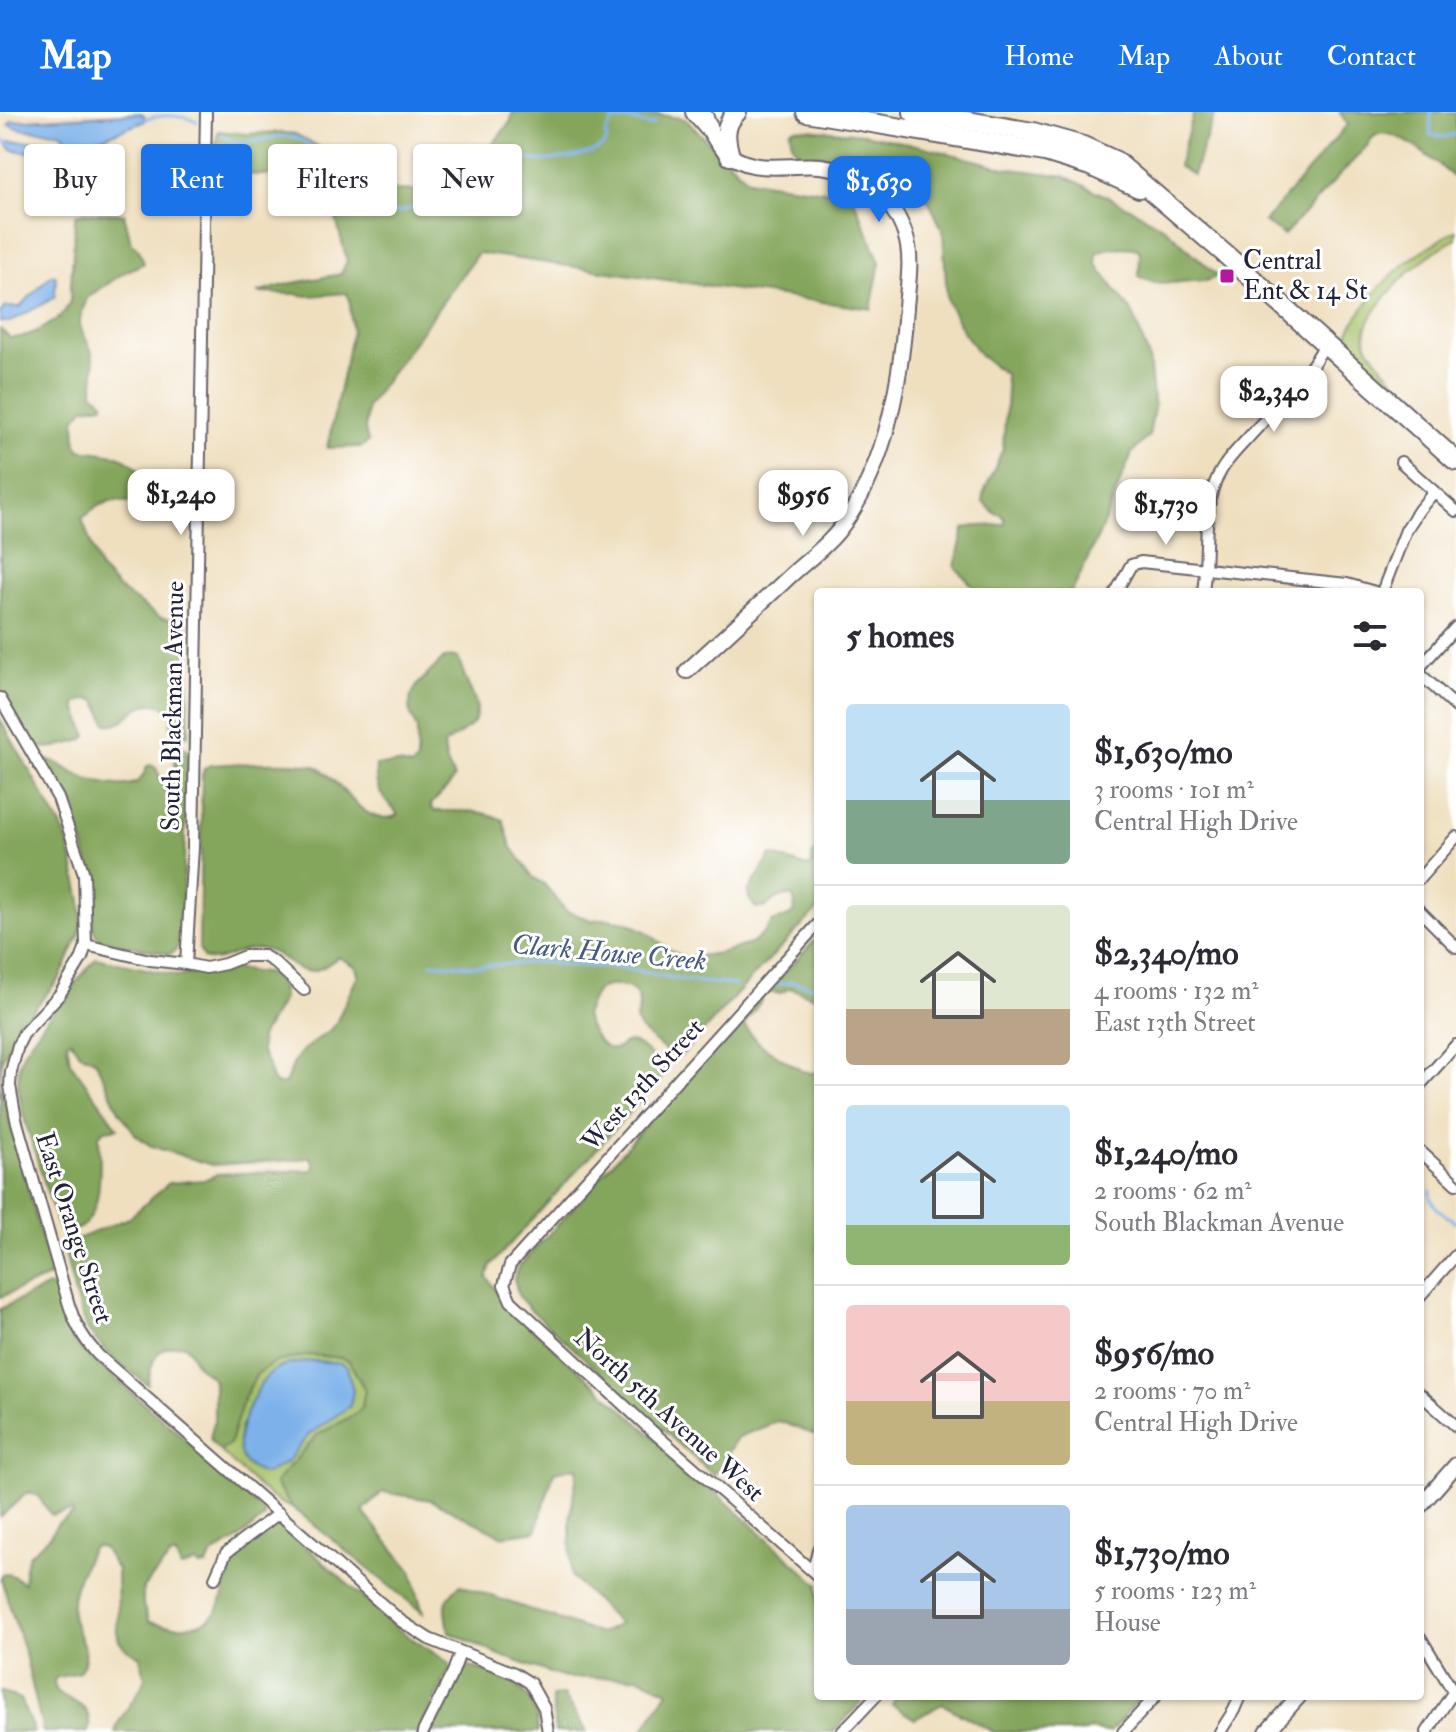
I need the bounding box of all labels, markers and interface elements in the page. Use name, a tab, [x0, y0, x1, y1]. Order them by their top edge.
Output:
text: Map	[40, 32, 111, 80]
text: Home	[1004, 39, 1074, 74]
text: Map	[1118, 39, 1170, 74]
text: About	[1214, 39, 1283, 74]
text: Contact	[1327, 39, 1416, 74]
chip: Buy	[24, 144, 125, 216]
chip: Rent	[141, 144, 252, 216]
chip: Filters	[268, 144, 397, 216]
chip: New	[413, 144, 522, 216]
pin: $1,630	[814, 156, 944, 224]
text: $1,630	[846, 166, 912, 198]
place label: Central Ent & 14 St	[1243, 245, 1368, 307]
marker: Central Ent & 14 St	[1218, 267, 1236, 285]
pin: $2,340	[1209, 366, 1339, 434]
text: $2,340	[1238, 376, 1310, 408]
pin: $1,240	[116, 469, 246, 537]
pin: $956	[756, 470, 850, 538]
text: $1,240	[146, 479, 216, 511]
pin: $1,730	[1101, 479, 1231, 547]
text: $956	[777, 480, 829, 512]
text: $1,730	[1134, 489, 1198, 521]
street label: South Blackman Avenue	[155, 581, 191, 831]
icon: filters	[1348, 614, 1392, 658]
text: 5 homes	[846, 615, 954, 658]
text: $1,630/mo	[1094, 731, 1233, 774]
icon: home	[910, 736, 1006, 832]
text: 3 rooms · 101 m²	[1094, 774, 1254, 806]
text: Central High Drive	[1094, 806, 1298, 838]
water label: Clark House Creek	[510, 927, 708, 979]
text: $2,340/mo	[1094, 932, 1239, 975]
icon: home	[910, 937, 1006, 1033]
text: 4 rooms · 132 m²	[1094, 975, 1259, 1007]
text: East 13th Street	[1094, 1007, 1256, 1039]
street label: West 13th Street	[574, 1012, 711, 1159]
street label: East Orange Street	[28, 1128, 120, 1328]
text: $1,240/mo	[1094, 1132, 1238, 1175]
icon: home	[910, 1137, 1006, 1233]
text: 2 rooms · 62 m²	[1094, 1175, 1252, 1207]
text: South Blackman Avenue	[1094, 1207, 1344, 1239]
street label: North 5th Avenue West	[567, 1321, 771, 1509]
text: $956/mo	[1094, 1332, 1214, 1375]
icon: home	[910, 1337, 1006, 1433]
text: 2 rooms · 70 m²	[1094, 1375, 1251, 1407]
text: Central High Drive	[1094, 1407, 1298, 1439]
text: $1,730/mo	[1094, 1532, 1230, 1575]
icon: home	[910, 1537, 1006, 1633]
text: 5 rooms · 123 m²	[1094, 1575, 1256, 1607]
text: House	[1094, 1607, 1161, 1639]

